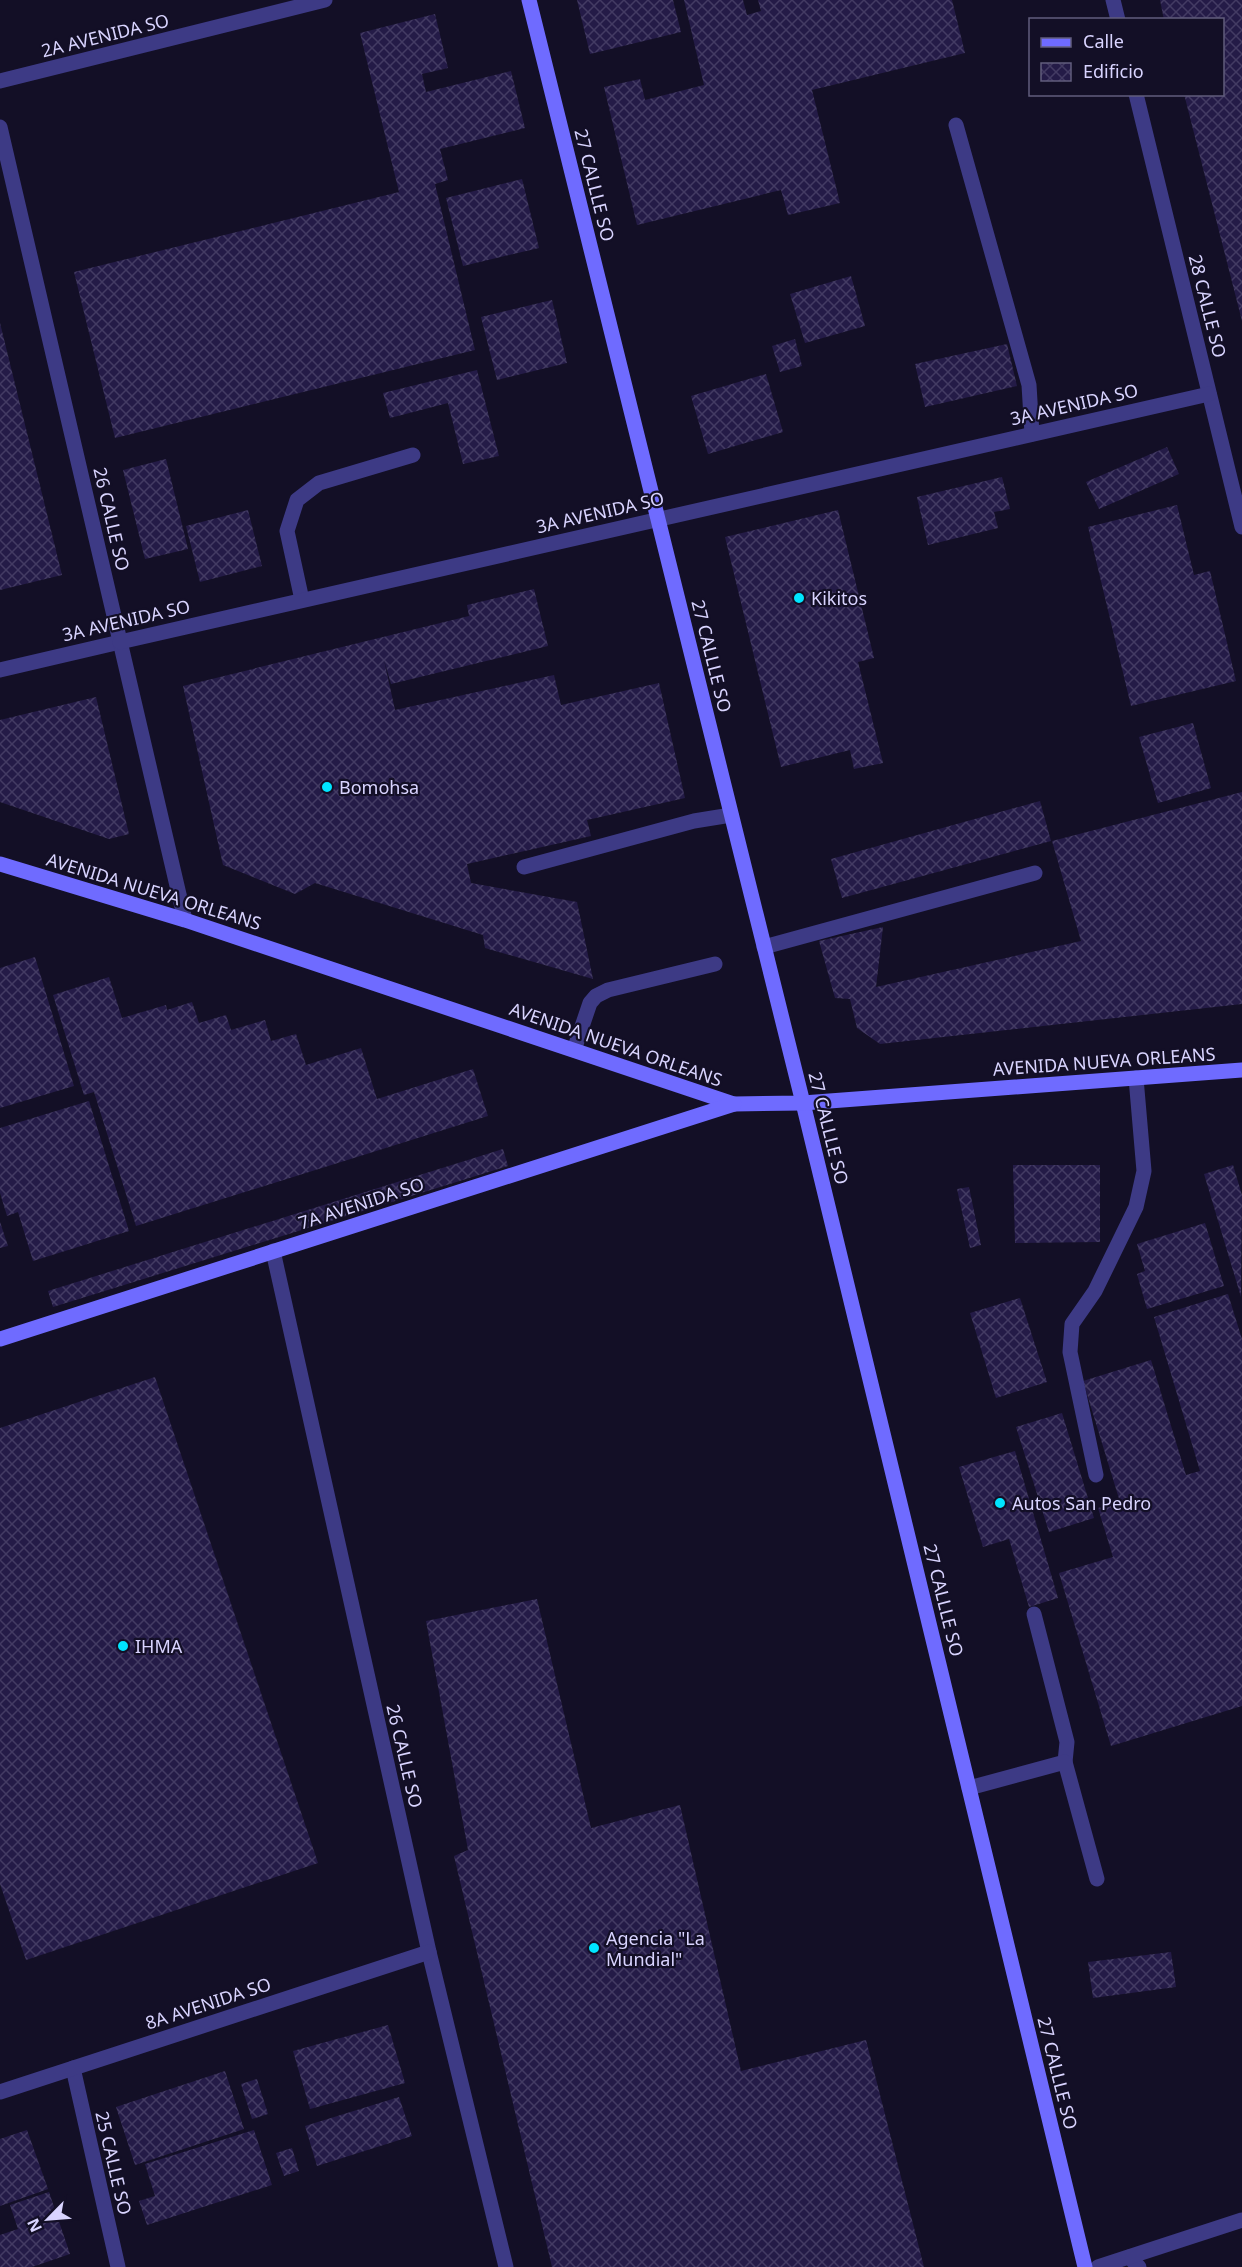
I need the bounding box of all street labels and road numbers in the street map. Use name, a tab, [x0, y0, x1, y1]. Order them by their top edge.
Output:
street label: 2A AVENIDA SO	[39, 8, 171, 62]
street label: 27 CALLLE SO	[569, 126, 621, 244]
street label: 28 CALLE SO	[1184, 252, 1232, 360]
street label: 3A AVENIDA SO	[1008, 378, 1140, 430]
street label: 26 CALLE SO	[88, 465, 136, 573]
street label: 3A AVENIDA SO	[534, 486, 666, 538]
street label: 3A AVENIDA SO	[60, 594, 192, 646]
street label: 27 CALLLE SO	[686, 597, 738, 715]
street label: AVENIDA NUEVA ORLEANS	[44, 847, 264, 935]
street label: AVENIDA NUEVA ORLEANS	[507, 996, 726, 1092]
street label: AVENIDA NUEVA ORLEANS	[992, 1041, 1216, 1081]
street label: 27 CALLLE SO	[803, 1069, 855, 1187]
street label: 7A AVENIDA SO	[295, 1171, 427, 1235]
street label: 27 CALLLE SO	[918, 1541, 970, 1659]
street label: 26 CALLE SO	[381, 1702, 429, 1810]
street label: 8A AVENIDA SO	[142, 1971, 274, 2035]
street label: 27 CALLLE SO	[1032, 2014, 1084, 2132]
street label: 25 CALLE SO	[90, 2109, 138, 2217]

